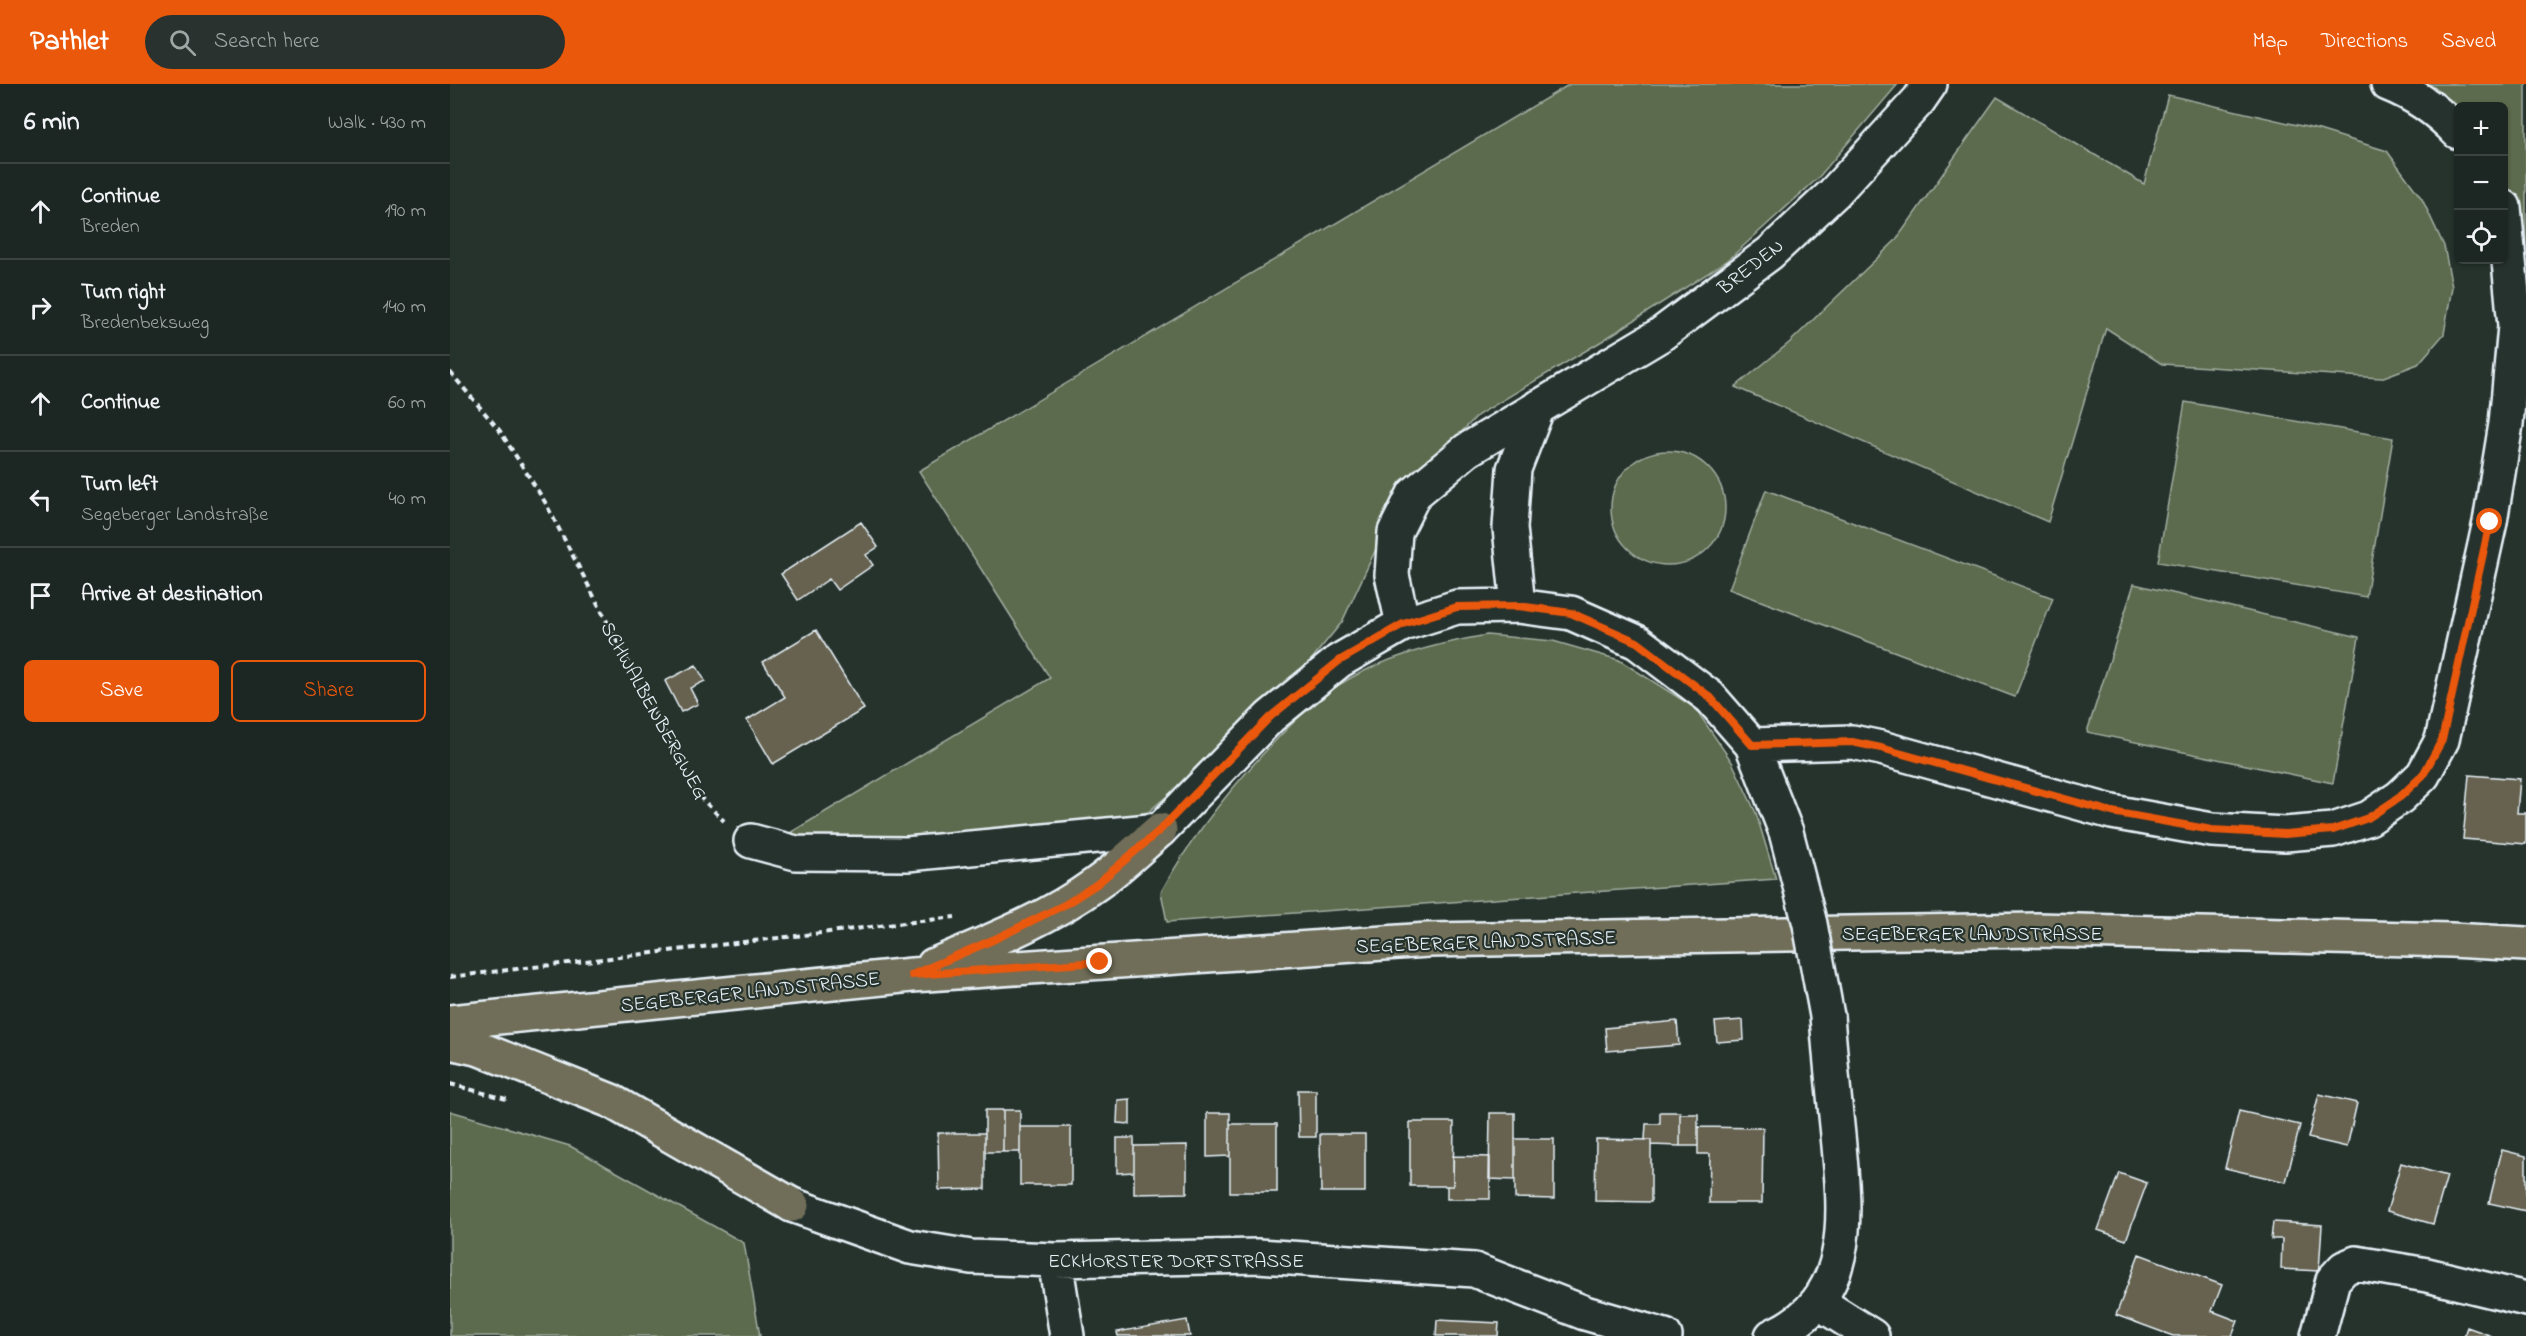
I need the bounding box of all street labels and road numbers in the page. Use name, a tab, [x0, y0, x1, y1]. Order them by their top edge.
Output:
street label: BREDEN	[1712, 233, 1791, 304]
street label: SCHWALBENBERGWEG	[592, 617, 714, 805]
street label: SEGEBERGER LANDSTRASSE	[1842, 921, 2102, 950]
street label: SEGEBERGER LANDSTRASSE	[1355, 924, 1617, 963]
street label: SEGEBERGER LANDSTRASSE	[619, 965, 881, 1022]
street label: ECKHORSTER DORFSTRASSE	[1048, 1248, 1304, 1277]

